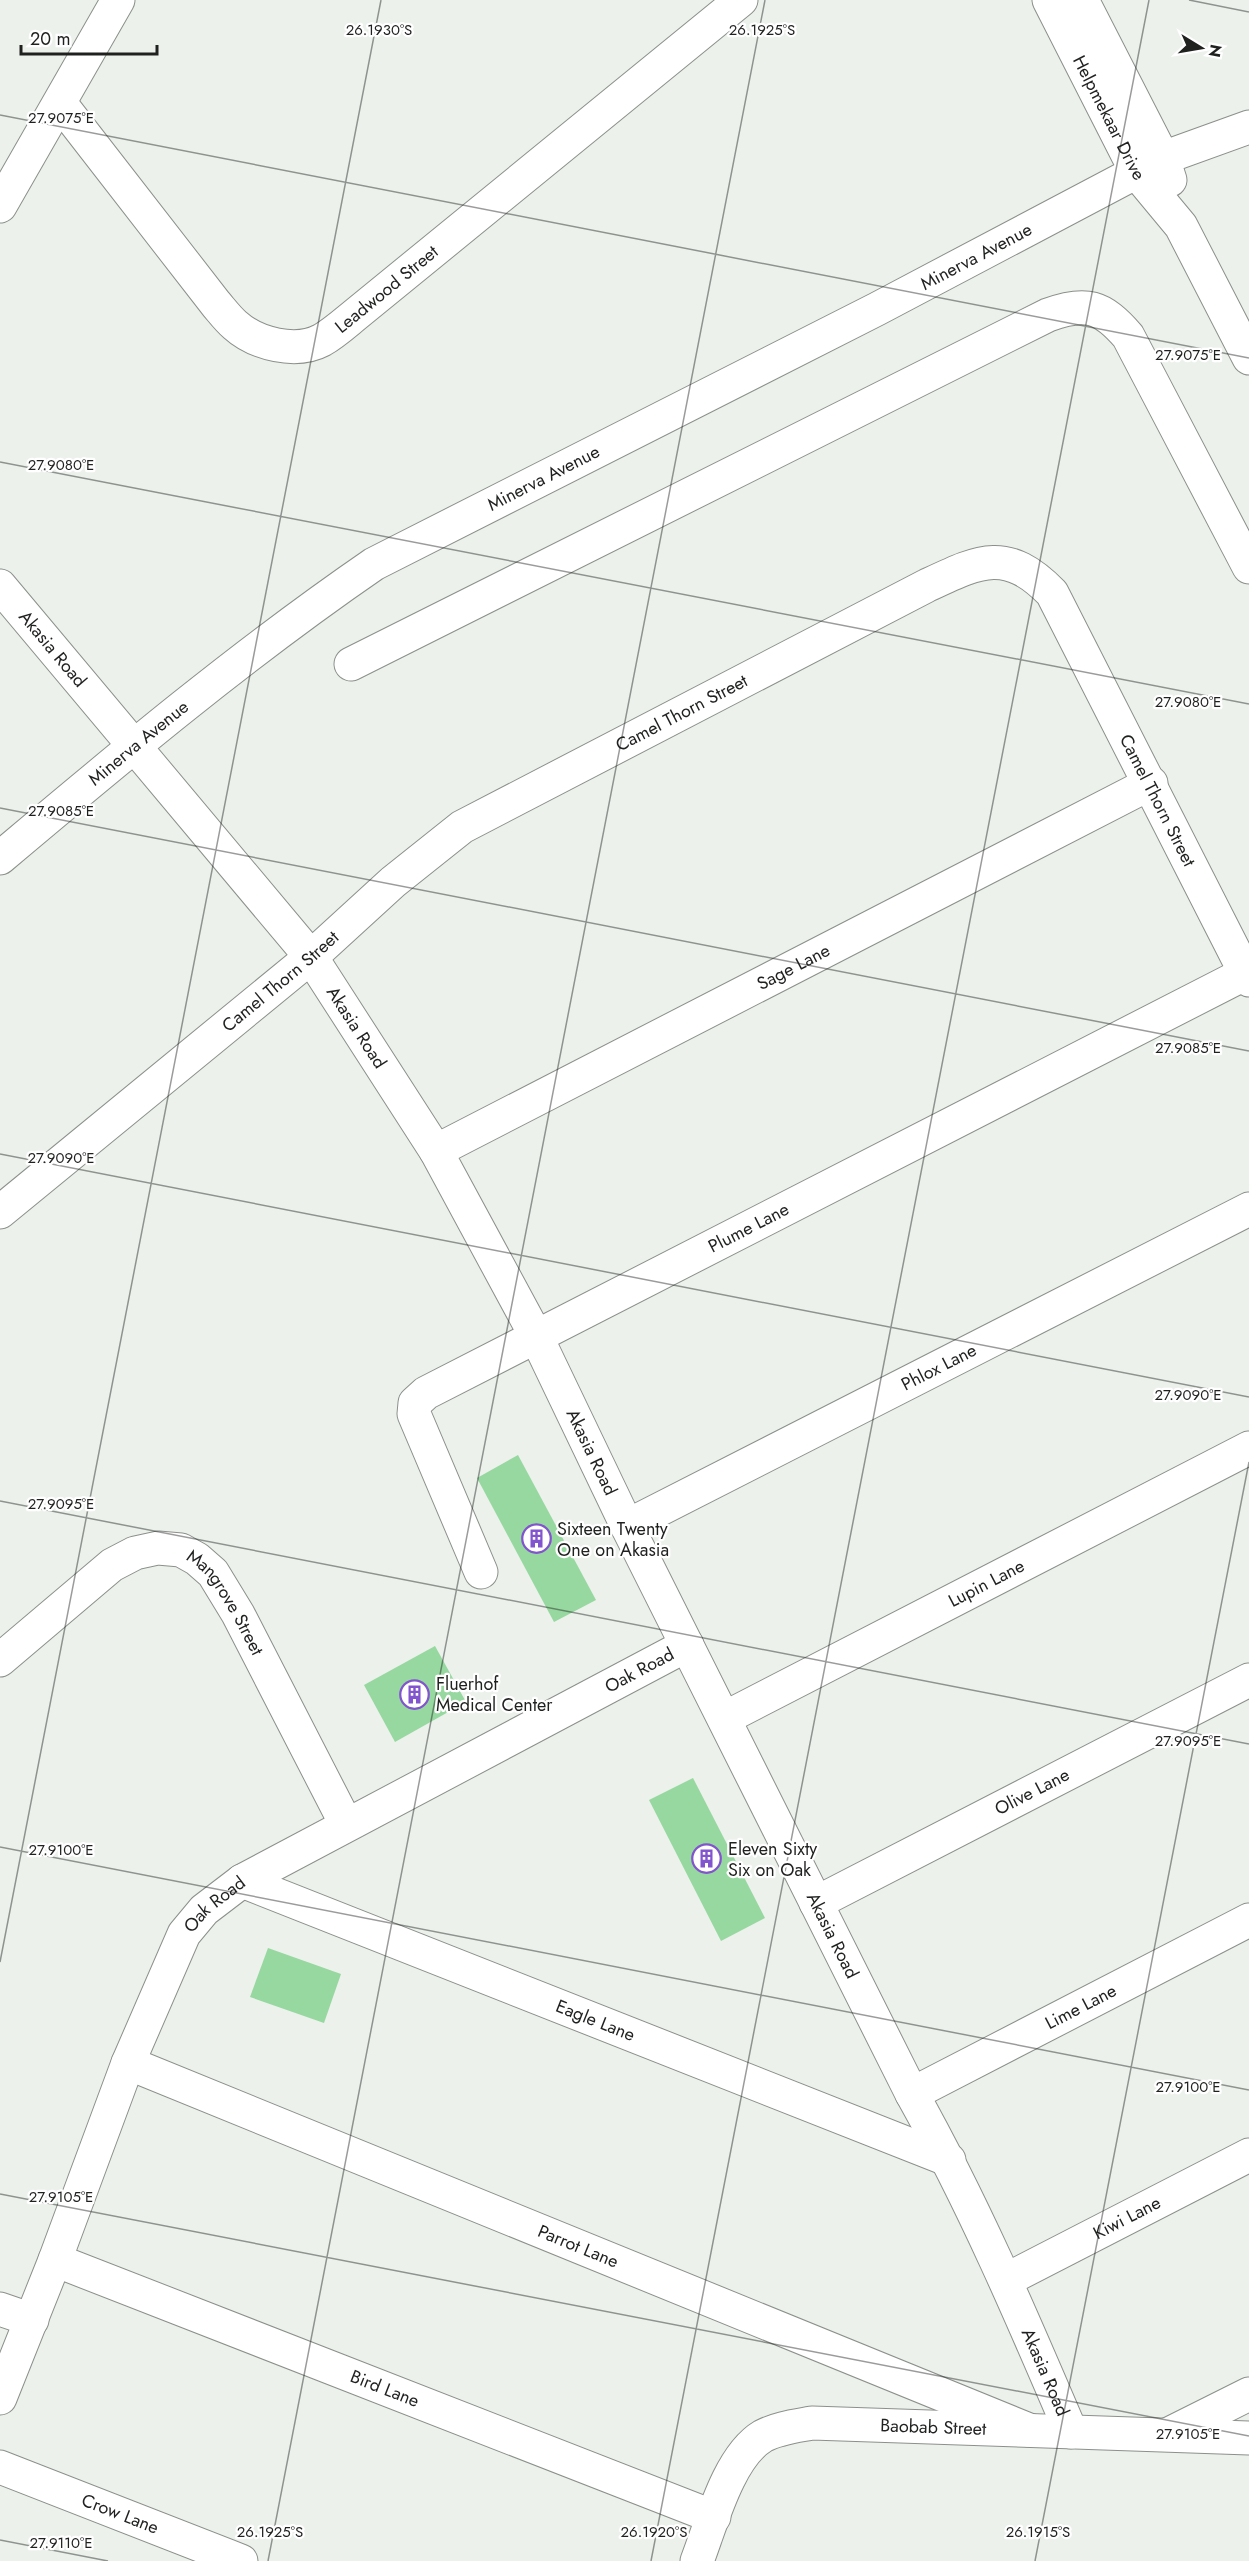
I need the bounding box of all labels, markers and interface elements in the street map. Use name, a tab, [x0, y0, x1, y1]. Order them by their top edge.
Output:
scale bar	[21, 18, 158, 56]
north arrow	[1171, 18, 1231, 78]
text: 26.1930°S	[346, 19, 412, 41]
text: 26.1925°S	[729, 19, 795, 41]
text: 20 m	[30, 26, 70, 52]
text: N	[1203, 42, 1228, 59]
street label: Helpmekaar Drive	[1066, 51, 1151, 186]
text: 27.9075°E	[28, 107, 94, 129]
street label: Minerva Avenue	[916, 216, 1037, 297]
street label: Leadwood Street	[329, 239, 444, 340]
text: 27.9075°E	[1155, 344, 1221, 366]
street label: Minerva Avenue	[483, 439, 604, 517]
text: 27.9080°E	[28, 454, 94, 476]
street label: Akasia Road	[13, 605, 93, 693]
street label: Camel Thorn Street	[611, 668, 753, 758]
text: 27.9080°E	[1155, 691, 1221, 713]
street label: Minerva Avenue	[83, 694, 194, 792]
street label: Camel Thorn Street	[1113, 730, 1202, 872]
text: 27.9085°E	[28, 800, 94, 822]
street label: Camel Thorn Street	[216, 924, 345, 1038]
street label: Sage Lane	[752, 937, 835, 997]
street label: Akasia Road	[320, 981, 393, 1074]
text: 27.9085°E	[1155, 1037, 1221, 1059]
text: 27.9090°E	[27, 1147, 95, 1169]
street label: Plume Lane	[704, 1196, 794, 1259]
street label: Phlox Lane	[897, 1337, 981, 1397]
text: 27.9090°E	[1154, 1384, 1222, 1406]
street label: Akasia Road	[560, 1404, 624, 1500]
text: 27.9095°E	[28, 1493, 94, 1515]
place label: Sixteen Twenty One on Akasia	[557, 1516, 669, 1563]
building icon: Sixteen Twenty One on Akasia	[520, 1523, 552, 1555]
street label: Mangrove Street	[182, 1543, 270, 1660]
street label: Lupin Lane	[944, 1553, 1029, 1614]
street label: Oak Road	[600, 1641, 679, 1699]
place label: Fluerhof Medical Center	[436, 1671, 553, 1718]
building icon: Fluerhof Medical Center	[399, 1678, 431, 1710]
text: 27.9095°E	[1155, 1730, 1221, 1752]
street label: Olive Lane	[990, 1762, 1074, 1822]
place label: Eleven Sixty Six on Oak	[728, 1836, 817, 1883]
text: 27.9100°E	[28, 1839, 94, 1861]
building icon: Eleven Sixty Six on Oak	[691, 1843, 723, 1875]
street label: Oak Road	[177, 1870, 251, 1938]
street label: Akasia Road	[800, 1888, 865, 1983]
street label: Lime Lane	[1041, 1978, 1121, 2036]
street label: Eagle Lane	[552, 1993, 639, 2048]
text: 27.9100°E	[1155, 2076, 1221, 2098]
text: 27.9105°E	[29, 2186, 93, 2208]
street label: Kiwi Lane	[1089, 2190, 1165, 2246]
street label: Parrot Lane	[534, 2218, 622, 2274]
street label: Akasia Road	[1015, 2324, 1076, 2420]
street label: Bird Lane	[346, 2363, 423, 2414]
street label: Baobab Street	[880, 2412, 987, 2442]
text: 27.9105°E	[1156, 2423, 1220, 2445]
street label: Crow Lane	[78, 2487, 163, 2541]
text: 26.1925°S	[237, 2521, 303, 2543]
text: 26.1920°S	[621, 2521, 688, 2543]
text: 26.1915°S	[1006, 2521, 1070, 2543]
text: 27.9110°E	[30, 2532, 92, 2554]

